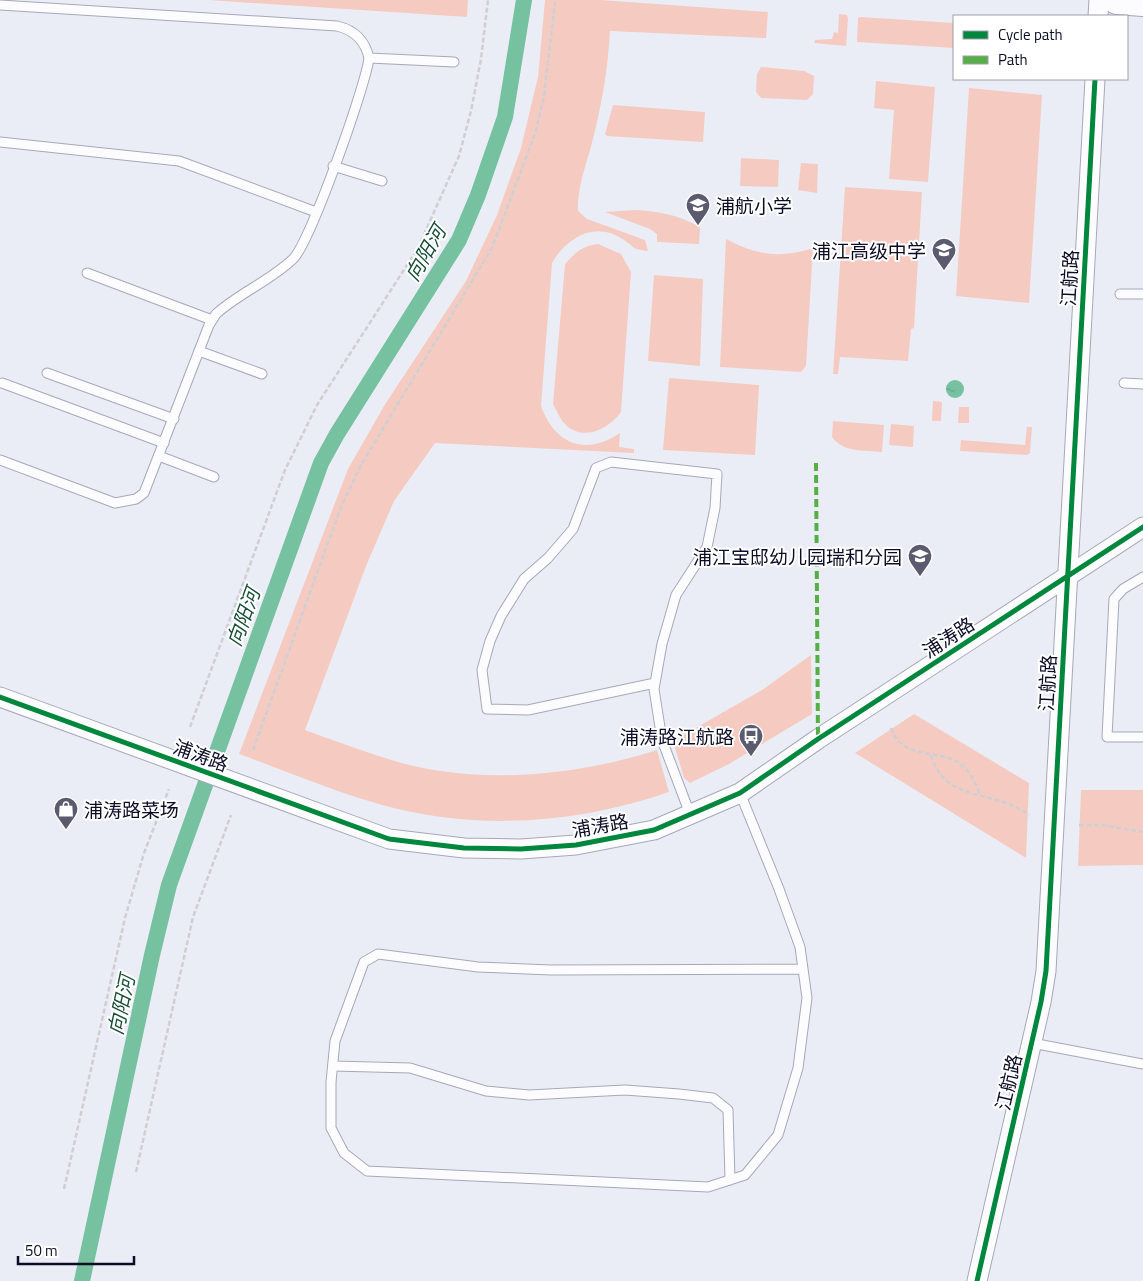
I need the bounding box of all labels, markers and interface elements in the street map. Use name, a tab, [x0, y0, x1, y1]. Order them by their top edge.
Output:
legend	[953, 15, 1128, 80]
text: Cycle path	[998, 23, 1063, 46]
text: Path	[998, 48, 1028, 71]
place label: 浦航小学	[716, 191, 792, 220]
school or university icon: 浦航小学	[685, 192, 711, 226]
water label: 向阳河	[397, 216, 455, 287]
place label: 浦江高级中学	[812, 236, 926, 265]
school or university icon: 浦江高级中学	[931, 237, 957, 271]
street label: 江航路	[1053, 249, 1085, 307]
place label: 浦江宝邸幼儿园瑞和分园	[693, 542, 902, 571]
school or university icon: 浦江宝邸幼儿园瑞和分园	[907, 543, 933, 577]
water label: 向阳河	[218, 580, 269, 650]
street label: 浦涛路	[916, 609, 980, 665]
street label: 江航路	[1031, 654, 1063, 712]
place label: 浦涛路江航路	[620, 722, 734, 751]
bus stop icon: 浦涛路江航路	[738, 723, 764, 757]
street label: 浦涛路	[169, 732, 233, 778]
place label: 浦涛路菜场	[84, 795, 179, 824]
shop icon: 浦涛路菜场	[53, 796, 79, 830]
street label: 浦涛路	[569, 806, 631, 844]
water label: 向阳河	[100, 969, 143, 1038]
street label: 江航路	[987, 1051, 1029, 1113]
scale bar	[18, 1234, 134, 1266]
text: 50 m	[25, 1239, 58, 1262]

